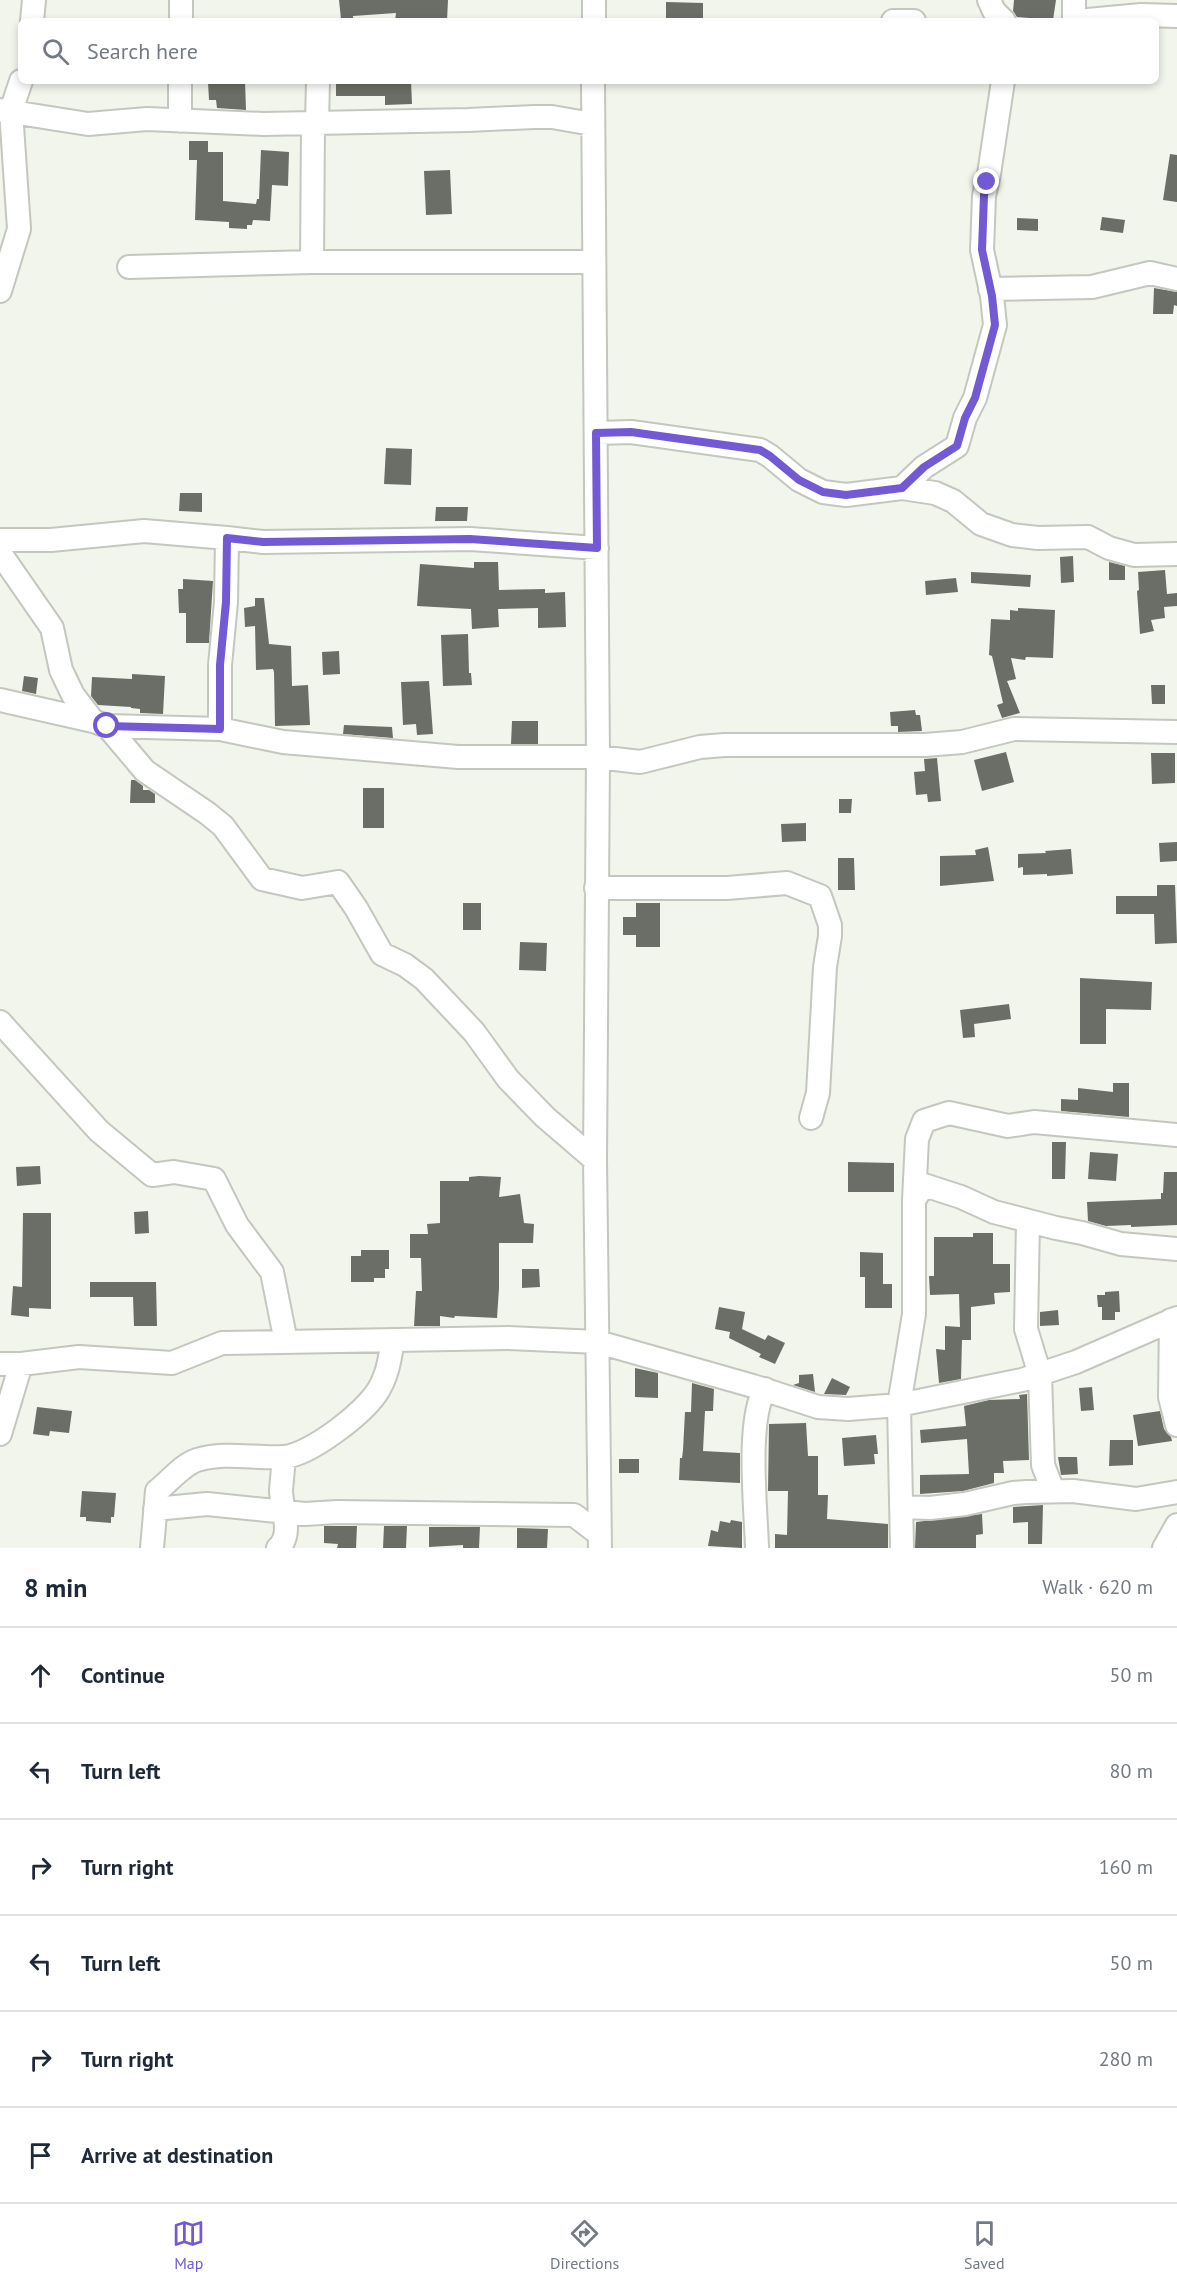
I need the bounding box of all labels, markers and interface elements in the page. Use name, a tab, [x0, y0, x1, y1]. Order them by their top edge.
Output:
search box	[18, 18, 1159, 84]
icon: search	[39, 35, 72, 68]
text: Search here	[87, 37, 198, 65]
route end	[973, 168, 999, 194]
route start	[93, 712, 119, 738]
text: 8 min	[24, 1571, 87, 1604]
text: Walk · 620 m	[1042, 1574, 1153, 1600]
icon: ahead	[24, 1659, 57, 1692]
text: Continue	[81, 1661, 165, 1689]
text: 50 m	[1110, 1662, 1153, 1688]
icon: left	[24, 1755, 57, 1788]
text: Turn left	[81, 1757, 161, 1785]
text: 80 m	[1110, 1758, 1153, 1784]
icon: right	[24, 1851, 57, 1884]
text: Turn right	[81, 1853, 173, 1881]
text: 160 m	[1099, 1854, 1153, 1880]
icon: left	[24, 1947, 57, 1980]
text: Turn left	[81, 1949, 161, 1977]
text: 50 m	[1110, 1950, 1153, 1976]
icon: right	[24, 2043, 57, 2076]
text: Turn right	[81, 2045, 173, 2073]
text: 280 m	[1099, 2046, 1153, 2072]
icon: arrive	[24, 2139, 57, 2172]
text: Arrive at destination	[81, 2141, 273, 2169]
tab: Map	[172, 2217, 205, 2273]
tab: Directions	[550, 2217, 619, 2273]
tab: Saved	[964, 2217, 1005, 2273]

